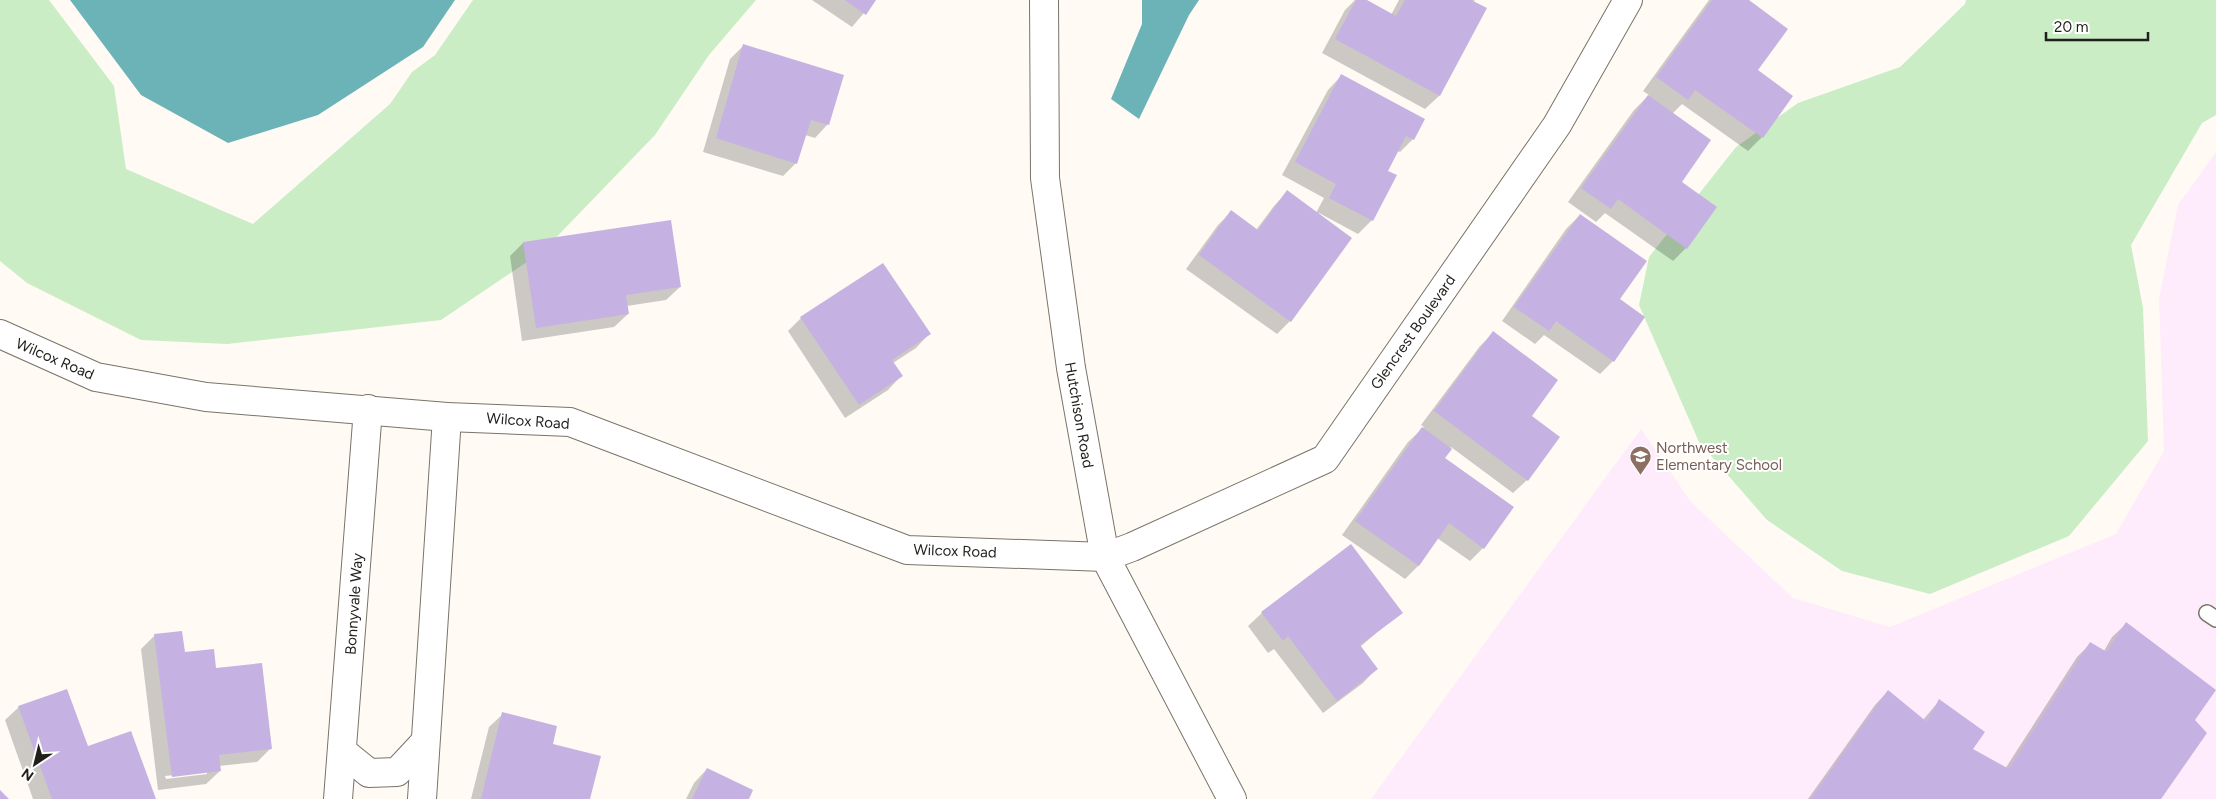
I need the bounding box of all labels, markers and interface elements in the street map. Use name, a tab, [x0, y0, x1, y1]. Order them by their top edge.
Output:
scale bar	[2046, 10, 2148, 42]
text: 20 m	[2054, 18, 2088, 36]
street label: Glencrest Boulevard	[1367, 271, 1459, 393]
street label: Wilcox Road	[13, 334, 97, 384]
street label: Hutchison Road	[1061, 360, 1097, 470]
street label: Wilcox Road	[486, 409, 570, 433]
place label: Northwest Elementary School	[1656, 439, 1782, 474]
school or university icon: Northwest Elementary School	[1628, 445, 1652, 476]
street label: Wilcox Road	[913, 541, 997, 561]
street label: Bonnyvale Way	[341, 552, 367, 656]
north arrow	[10, 739, 60, 789]
text: N	[19, 764, 37, 784]

